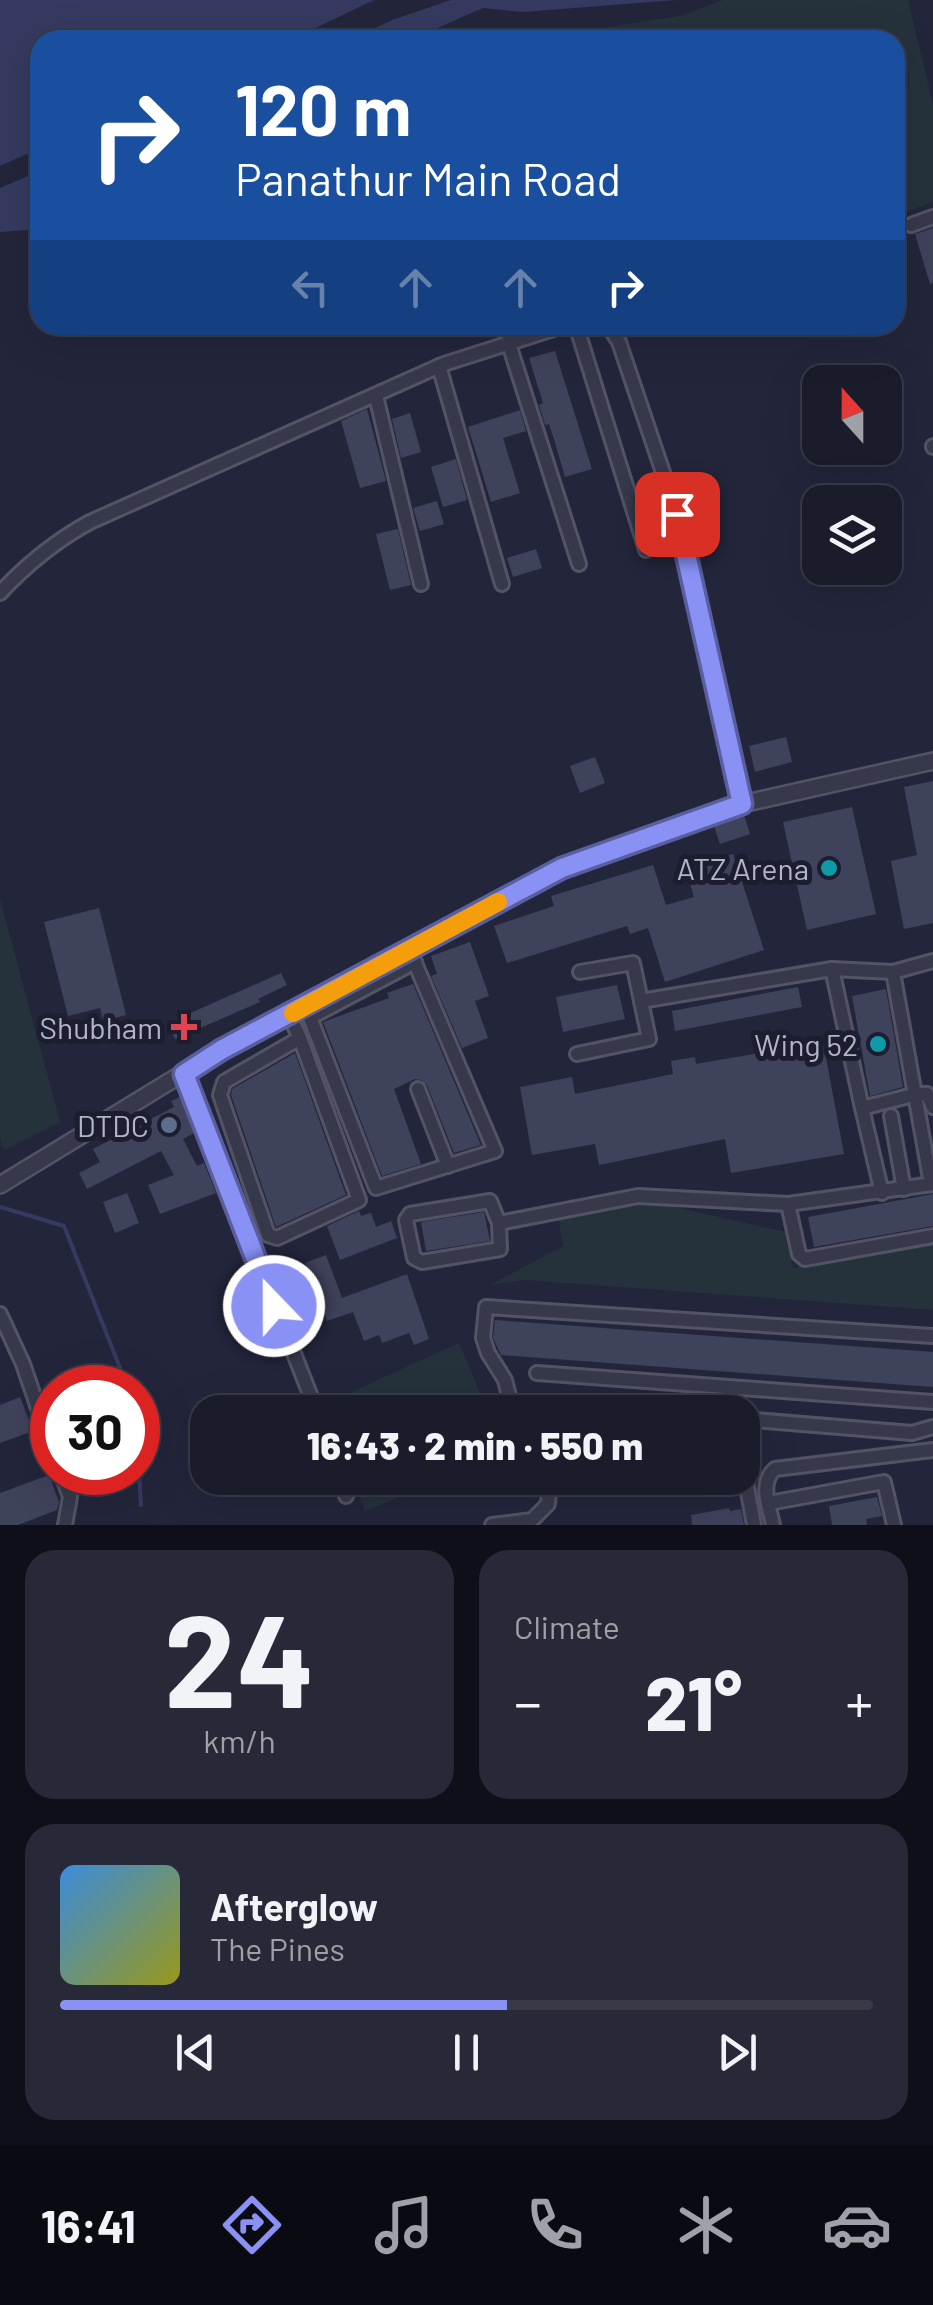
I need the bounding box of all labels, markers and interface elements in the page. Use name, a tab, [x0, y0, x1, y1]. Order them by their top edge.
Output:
text: 120 m	[235, 66, 411, 150]
icon: right	[70, 70, 200, 200]
text: Panathur Main Road	[235, 151, 621, 205]
icon: left	[283, 260, 338, 315]
icon: ahead	[388, 260, 443, 315]
icon: ahead	[493, 260, 548, 315]
icon: right	[598, 260, 653, 315]
north arrow	[802, 365, 902, 465]
map controls	[802, 365, 902, 585]
pin	[635, 472, 720, 557]
button: layers	[802, 485, 902, 585]
icon: arrive	[650, 487, 705, 542]
place label: ATZ Arena	[677, 850, 809, 886]
marker: ATZ Arena	[818, 857, 840, 879]
place label: Shubham	[40, 1009, 162, 1045]
marker: Shubham	[171, 1014, 197, 1040]
place label: Wing 52	[754, 1026, 858, 1062]
marker: Wing 52	[867, 1033, 889, 1055]
place label: DTDC	[77, 1107, 149, 1143]
marker: DTDC	[158, 1114, 180, 1136]
position arrow	[222, 1254, 326, 1358]
speed limit sign: 30	[30, 1365, 160, 1495]
text: 16:43 · 2 min · 550 m	[307, 1422, 643, 1468]
text: 24	[164, 1578, 315, 1734]
text: Climate	[514, 1607, 620, 1645]
text: 21°	[645, 1656, 742, 1746]
text: −	[514, 1668, 542, 1734]
text: +	[845, 1668, 873, 1734]
text: km/h	[203, 1721, 276, 1759]
text: Afterglow	[210, 1883, 378, 1929]
text: The Pines	[210, 1929, 345, 1967]
icon: previous	[168, 2025, 223, 2080]
icon: pause	[439, 2025, 494, 2080]
icon: next	[710, 2025, 765, 2080]
icon: directions	[217, 2190, 287, 2260]
icon: music	[369, 2190, 439, 2260]
icon: phone	[520, 2190, 590, 2260]
icon: climate	[671, 2190, 741, 2260]
icon: car	[822, 2190, 892, 2260]
text: 16:41	[41, 2198, 136, 2252]

